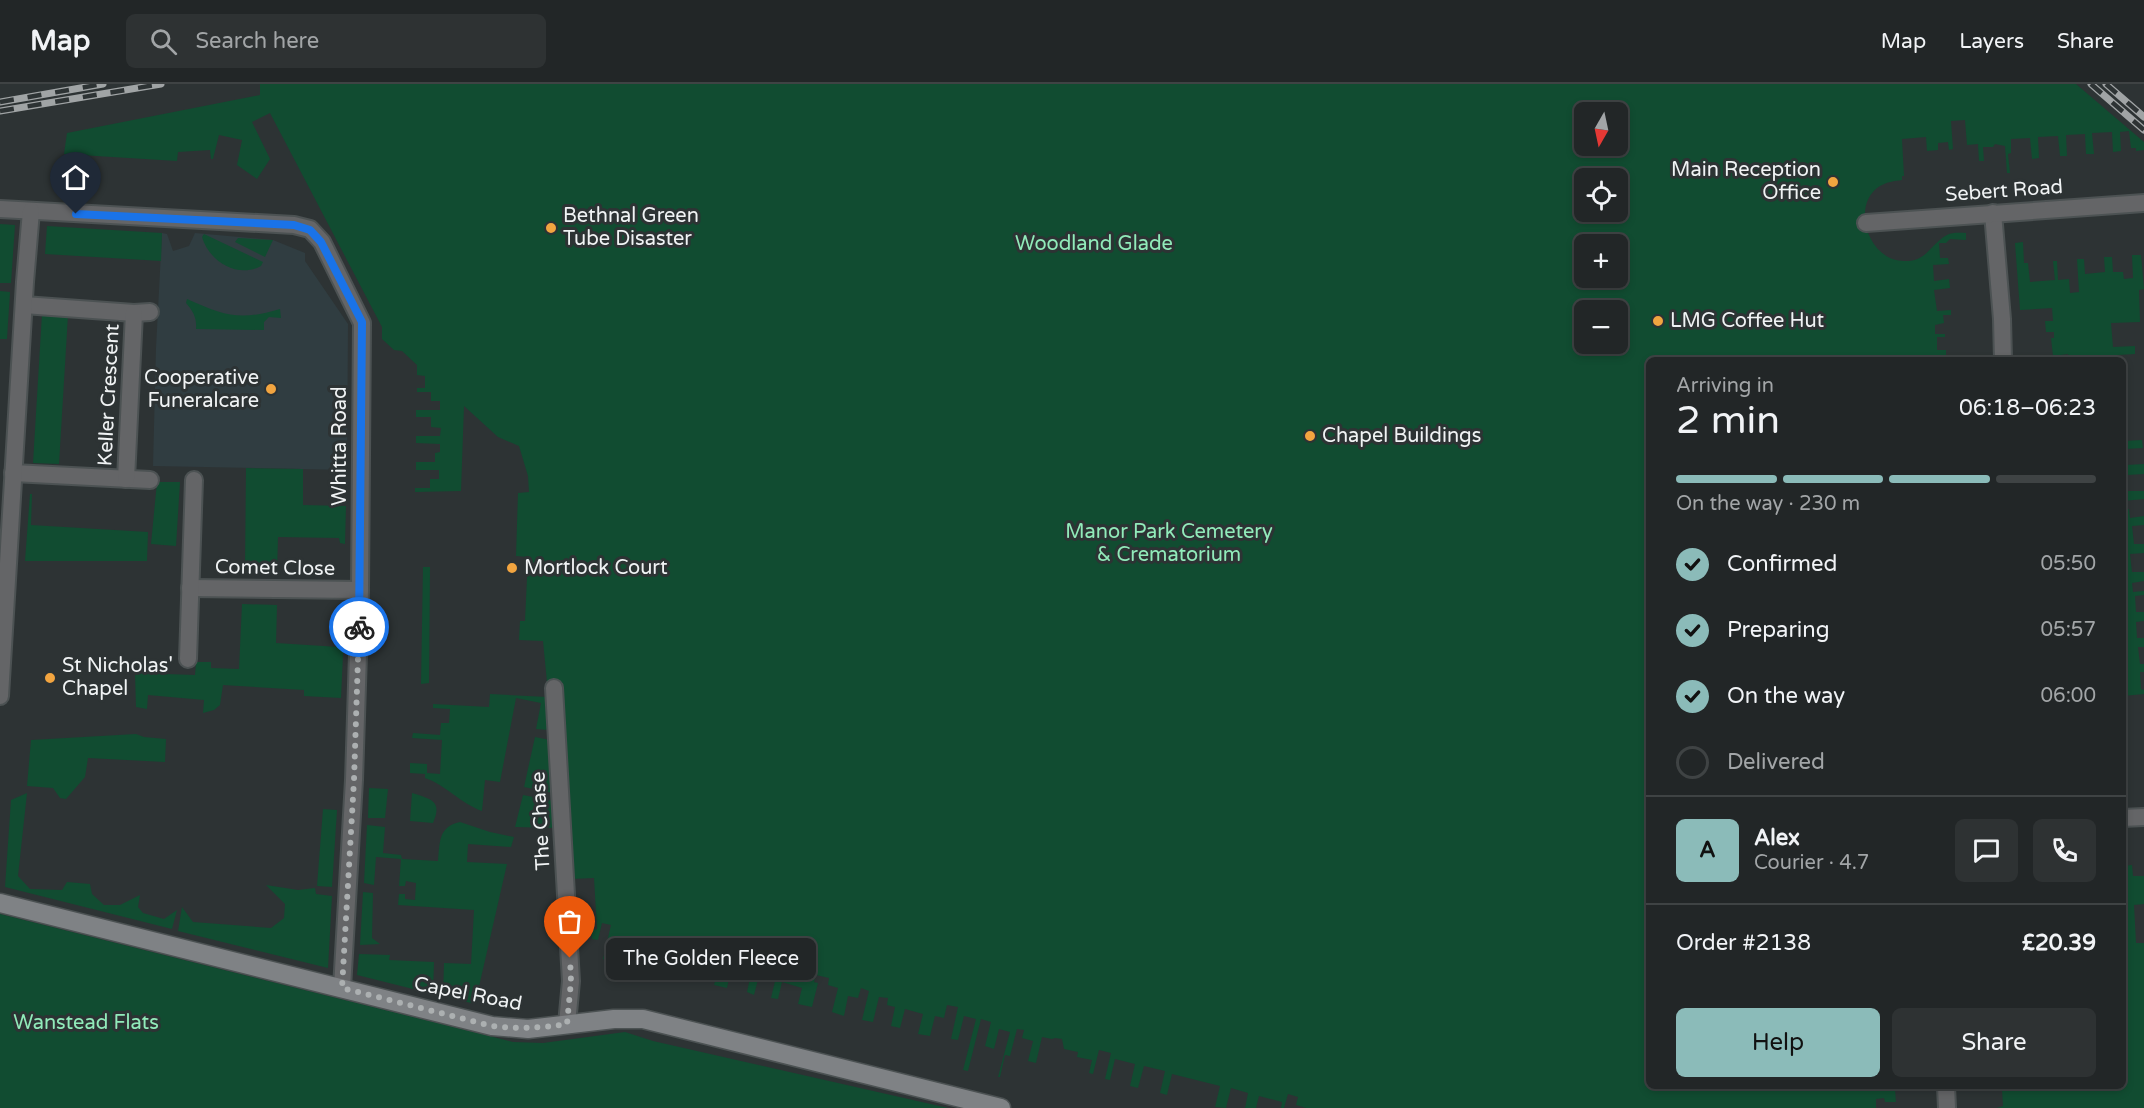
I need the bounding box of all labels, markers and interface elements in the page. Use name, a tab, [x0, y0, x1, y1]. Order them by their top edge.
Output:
search box	[126, 14, 546, 68]
text: Map	[30, 24, 90, 58]
icon: search	[147, 25, 180, 58]
text: Search here	[195, 28, 319, 54]
text: Map	[1881, 29, 1926, 54]
text: Layers	[1959, 29, 2024, 54]
text: Share	[2057, 29, 2114, 54]
north arrow	[1574, 102, 1628, 156]
map controls	[1574, 102, 1628, 354]
pin	[50, 152, 101, 214]
place label: Main Reception Office	[1671, 158, 1821, 205]
icon: home	[59, 161, 92, 194]
button: locate	[1574, 168, 1628, 222]
marker: Main Reception Office	[1826, 175, 1840, 189]
street label: Sebert Road	[1944, 175, 2064, 207]
place label: Bethnal Green Tube Disaster	[563, 204, 699, 251]
marker: Bethnal Green Tube Disaster	[544, 221, 558, 235]
park label: Woodland Glade	[1015, 232, 1173, 256]
button: +	[1574, 234, 1628, 288]
button: −	[1574, 300, 1628, 354]
place label: LMG Coffee Hut	[1670, 309, 1825, 333]
marker: LMG Coffee Hut	[1651, 314, 1665, 328]
street label: Keller Crescent	[93, 323, 125, 467]
place label: Cooperative Funeralcare	[144, 366, 259, 413]
text: Arriving in	[1676, 374, 1774, 398]
marker: Cooperative Funeralcare	[264, 382, 278, 396]
street label: Whitta Road	[328, 386, 352, 506]
text: 06:18–06:23	[1959, 395, 2096, 421]
text: 2 min	[1676, 397, 1780, 444]
place label: Chapel Buildings	[1322, 424, 1481, 448]
marker: Chapel Buildings	[1303, 429, 1317, 443]
text: On the way · 230 m	[1676, 492, 1860, 516]
park label: Manor Park Cemetery & Crematorium	[1065, 520, 1273, 567]
icon: check	[1676, 548, 1709, 581]
text: Confirmed	[1727, 551, 1837, 577]
text: 05:50	[2041, 552, 2096, 576]
street label: Comet Close	[215, 555, 335, 581]
place label: Mortlock Court	[524, 556, 668, 580]
marker: Mortlock Court	[505, 561, 519, 575]
courier	[329, 597, 389, 657]
icon: bike	[343, 611, 376, 644]
icon: check	[1676, 614, 1709, 647]
text: Preparing	[1727, 617, 1830, 643]
text: 05:57	[2041, 618, 2096, 642]
place label: St Nicholas' Chapel	[62, 654, 173, 701]
marker: St Nicholas' Chapel	[43, 671, 57, 685]
icon: check	[1676, 680, 1709, 713]
text: On the way	[1727, 683, 1845, 709]
text: 06:00	[2041, 684, 2096, 708]
text: Delivered	[1727, 749, 1825, 775]
street label: The Chase	[526, 771, 556, 871]
button: chat	[1955, 819, 2018, 882]
button: phone	[2033, 819, 2096, 882]
text: Alex	[1754, 825, 1800, 851]
text: A	[1699, 837, 1716, 863]
text: Courier · 4.7	[1754, 851, 1869, 875]
pin	[544, 896, 595, 958]
icon: bag	[553, 905, 586, 938]
text: Order #2138	[1676, 930, 1811, 956]
text: £20.39	[2022, 930, 2096, 956]
callout: The Golden Fleece	[606, 937, 816, 979]
text: The Golden Fleece	[623, 947, 799, 971]
street label: Capel Road	[412, 972, 524, 1016]
button: Help	[1676, 1008, 1880, 1077]
button: Share	[1892, 1008, 2096, 1077]
park label: Wanstead Flats	[13, 1011, 159, 1035]

